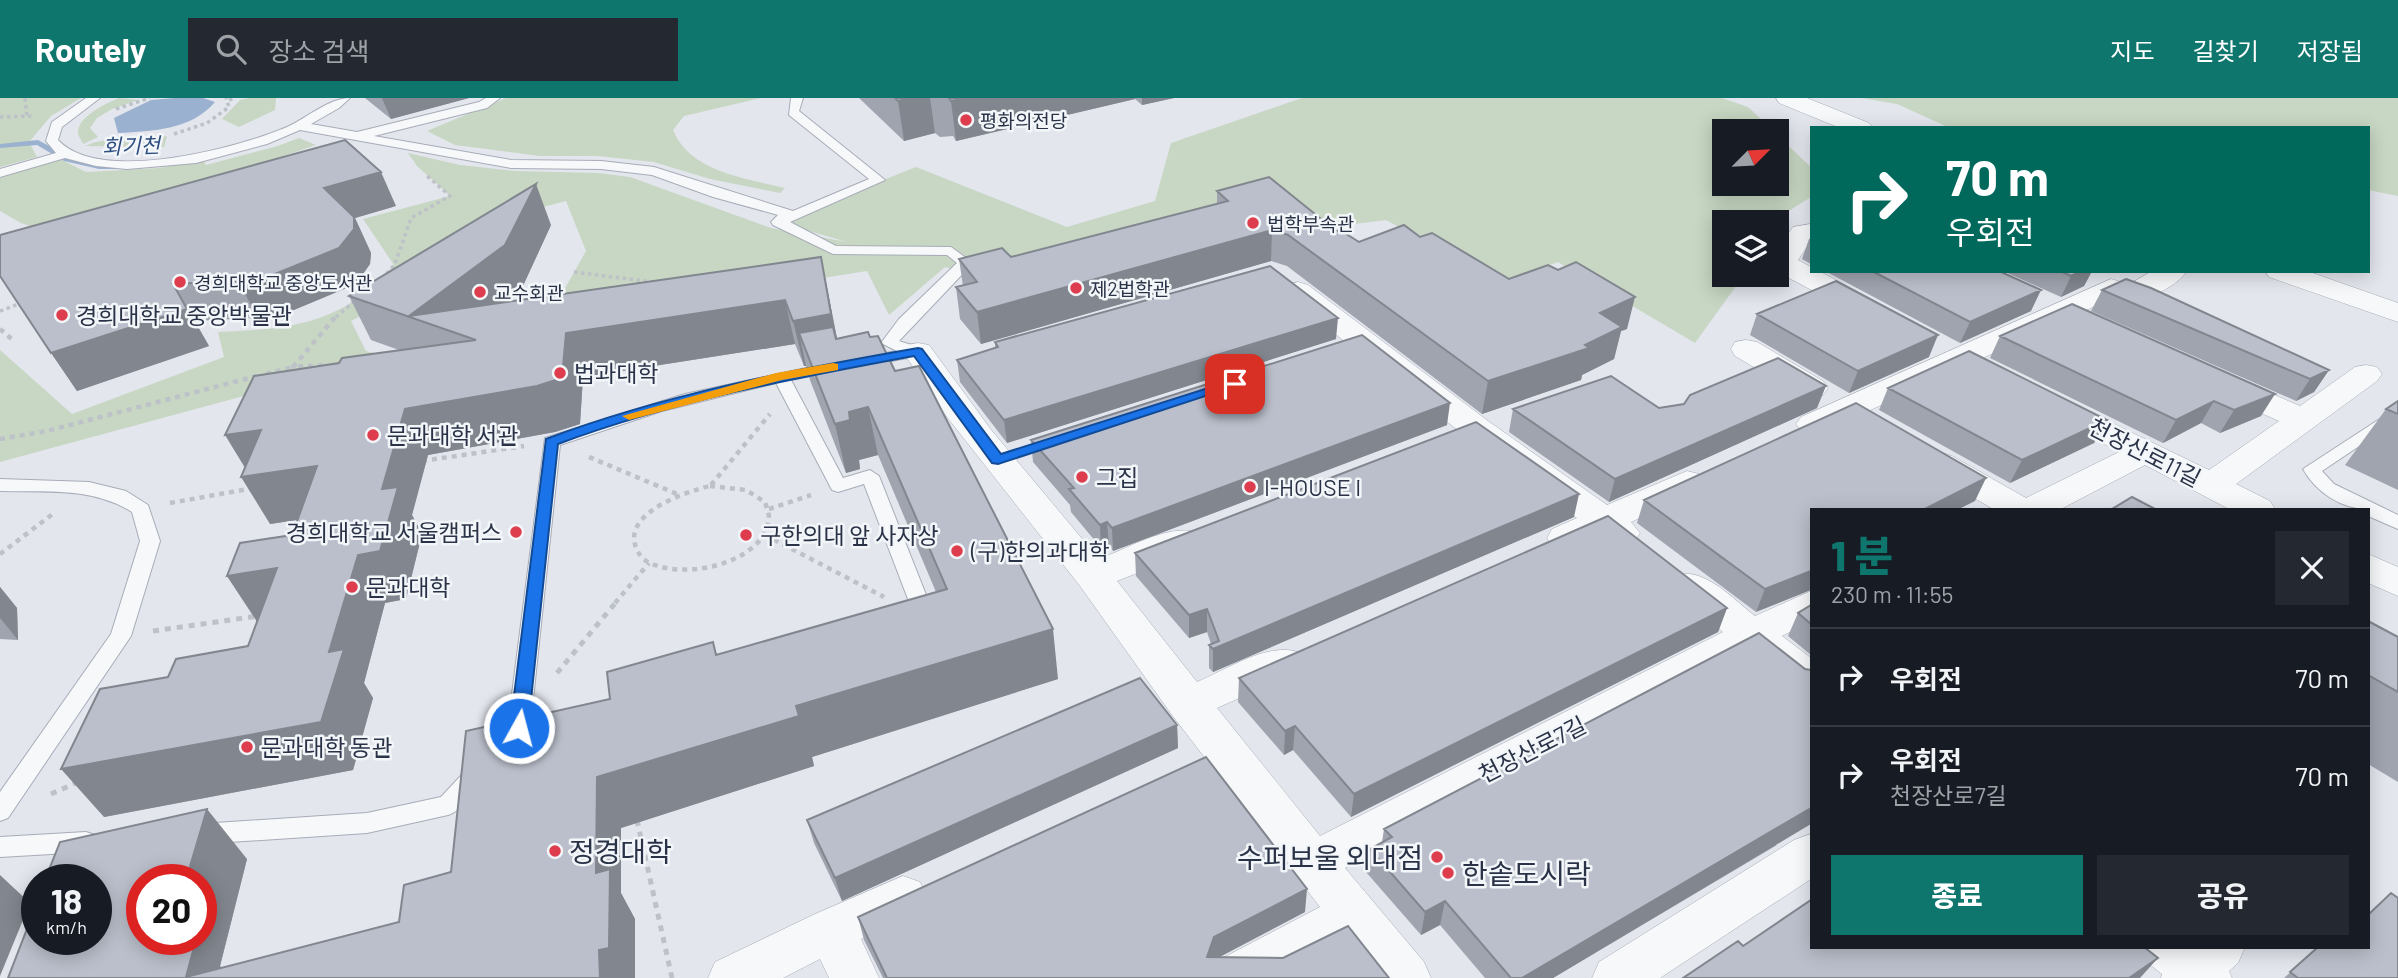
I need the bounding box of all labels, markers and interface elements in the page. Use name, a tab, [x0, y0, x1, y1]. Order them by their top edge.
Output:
search box	[188, 18, 678, 81]
text: Routely	[35, 29, 146, 69]
icon: search	[212, 30, 250, 68]
text: 장소 검색	[268, 35, 369, 66]
text: 지도	[2110, 36, 2155, 65]
text: 길찾기	[2193, 36, 2259, 65]
text: 저장됨	[2297, 36, 2363, 65]
place label: 평화의전당	[980, 109, 1067, 132]
marker: 평화의전당	[958, 112, 974, 128]
north arrow	[1712, 119, 1788, 196]
map controls	[1712, 119, 1789, 287]
water label: 회기천	[102, 131, 163, 159]
text: 70 m	[1946, 147, 2049, 206]
icon: right	[1831, 154, 1922, 245]
button: layers	[1712, 210, 1789, 287]
place label: 법학부속관	[1267, 212, 1354, 235]
text: 우회전	[1946, 212, 2034, 250]
marker: 법학부속관	[1245, 215, 1261, 231]
place label: 경희대학교 중앙도서관	[194, 271, 373, 294]
marker: 경희대학교 중앙도서관	[172, 274, 188, 290]
place label: 제2법학관	[1090, 277, 1170, 300]
marker: 제2법학관	[1068, 280, 1084, 296]
place label: 교수회관	[494, 281, 564, 304]
marker: 교수회관	[472, 284, 488, 300]
place label: 경희대학교 중앙박물관	[76, 301, 292, 329]
marker: 경희대학교 중앙박물관	[54, 307, 70, 323]
pin	[1205, 354, 1265, 414]
place label: 법과대학	[574, 359, 659, 387]
marker: 법과대학	[552, 365, 568, 381]
icon: arrive	[1216, 365, 1254, 403]
street label: 천장산로11길	[2084, 412, 2206, 492]
place label: 문과대학 서관	[387, 421, 519, 449]
marker: 문과대학 서관	[365, 427, 381, 443]
place label: 그집	[1096, 463, 1138, 491]
marker: 그집	[1074, 469, 1090, 485]
place label: I-HOUSE I	[1264, 473, 1361, 501]
marker: I-HOUSE I	[1242, 479, 1258, 495]
place label: 경희대학교 서울캠퍼스	[286, 518, 502, 546]
place label: 구한의대 앞 사자상	[760, 521, 938, 549]
marker: 경희대학교 서울캠퍼스	[508, 524, 524, 540]
marker: 구한의대 앞 사자상	[738, 527, 754, 543]
text: 1 분	[1831, 529, 1893, 579]
button: close	[2275, 531, 2349, 605]
place label: (구)한의과대학	[970, 537, 1110, 565]
marker: (구)한의과대학	[949, 543, 965, 559]
place label: 문과대학	[366, 573, 451, 601]
marker: 문과대학	[344, 579, 360, 595]
text: 230 m · 11:55	[1831, 580, 1953, 608]
icon: right	[1831, 658, 1869, 696]
text: 70 m	[2295, 662, 2349, 693]
text: 우회전	[1890, 663, 1962, 694]
position arrow	[482, 691, 556, 765]
street label: 천장산로7길	[1474, 710, 1590, 788]
place label: 문과대학 동관	[261, 733, 393, 761]
marker: 문과대학 동관	[239, 739, 255, 755]
text: 우회전	[1890, 744, 1962, 775]
icon: right	[1831, 756, 1869, 794]
text: 70 m	[2295, 760, 2349, 791]
text: 천장산로7길	[1890, 781, 2007, 809]
place label: 정경대학	[569, 834, 672, 868]
place label: 수퍼보울 외대점	[1237, 840, 1423, 874]
marker: 정경대학	[547, 843, 563, 859]
marker: 수퍼보울 외대점	[1429, 849, 1445, 865]
button: 종료	[1831, 855, 2083, 935]
button: 공유	[2097, 855, 2349, 935]
place label: 한솥도시락	[1462, 856, 1591, 890]
speed limit sign: 20	[126, 864, 217, 955]
marker: 한솥도시락	[1440, 865, 1456, 881]
text: 18	[51, 879, 82, 921]
text: km/h	[46, 916, 87, 938]

